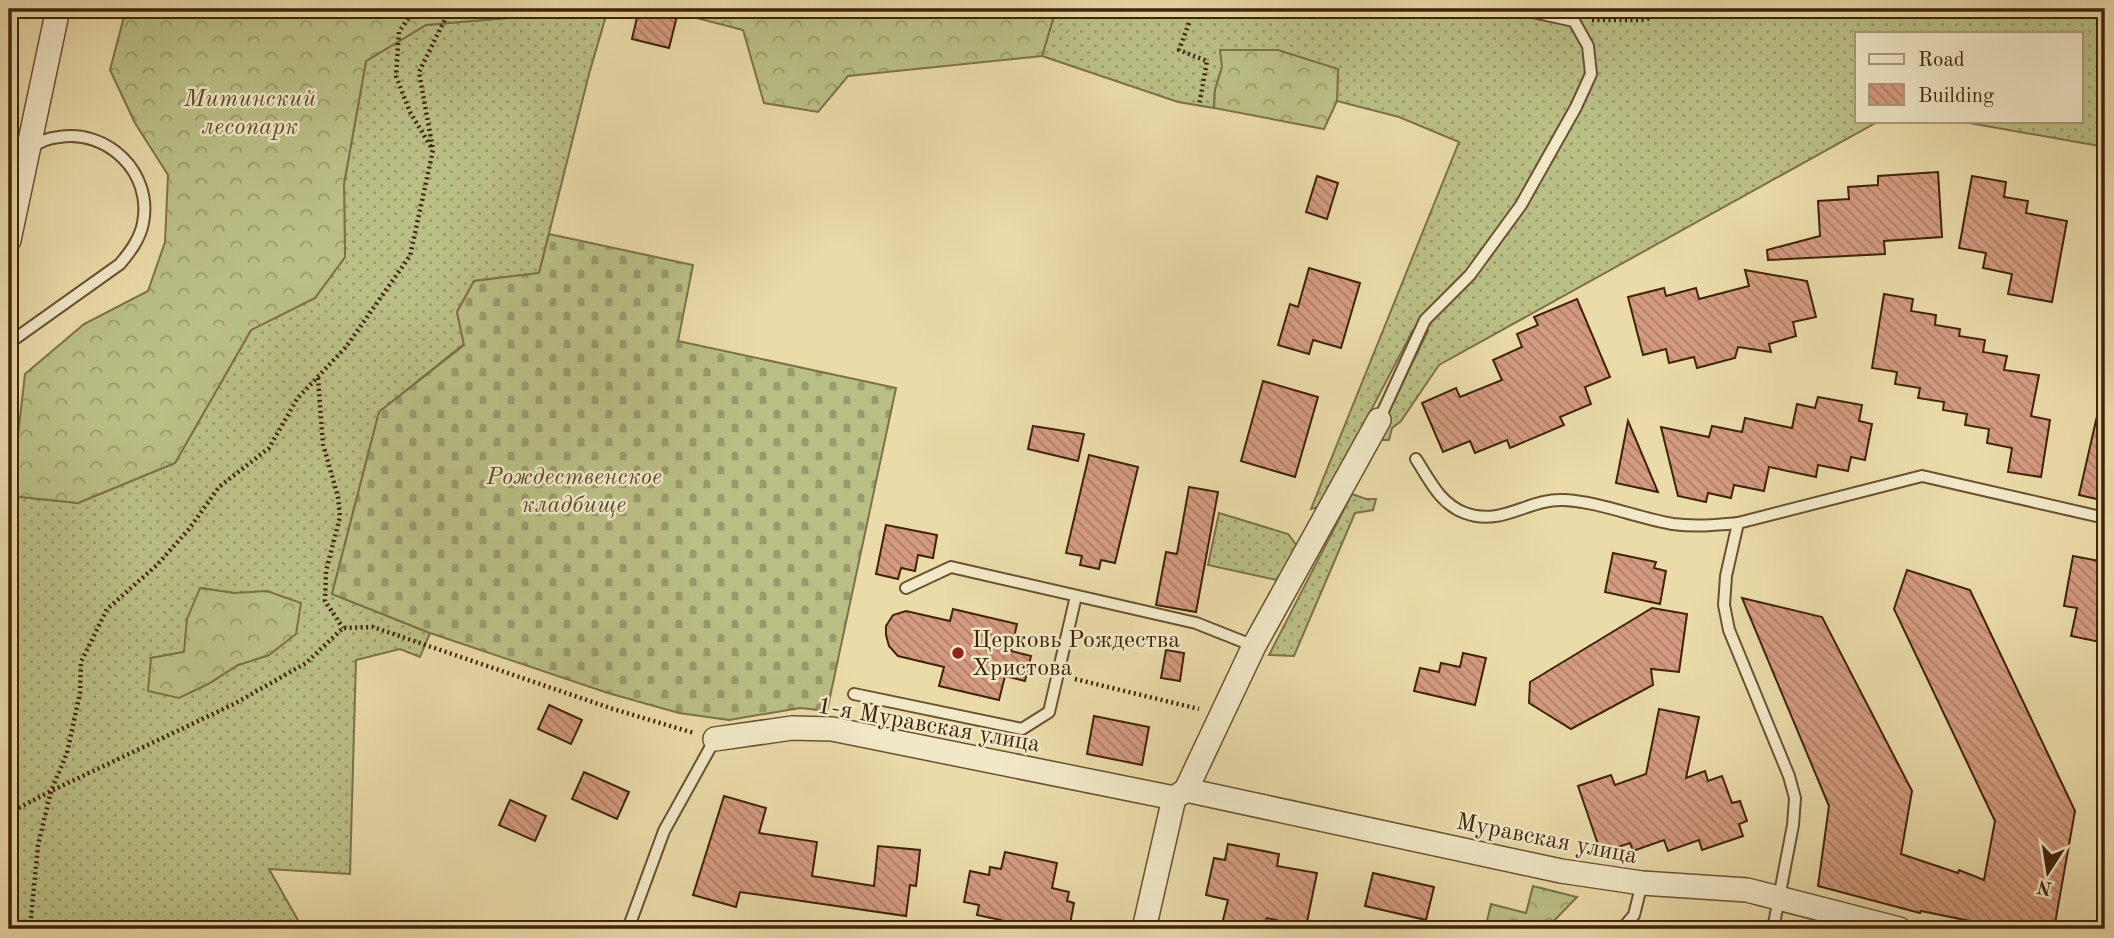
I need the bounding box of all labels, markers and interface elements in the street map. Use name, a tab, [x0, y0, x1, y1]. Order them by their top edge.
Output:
legend	[1855, 32, 2082, 122]
text: Road	[1918, 50, 1965, 71]
text: Building	[1918, 86, 1995, 107]
park label: Митинский лесопарк	[183, 88, 317, 140]
park label: Рождественское кладбище	[485, 466, 662, 518]
place label: Церковь Рождества Христова	[972, 629, 1180, 681]
marker: Церковь Рождества Христова	[950, 645, 966, 661]
street label: 1-я Муравская улица	[815, 695, 1042, 757]
street label: Муравская улица	[1454, 811, 1639, 869]
north arrow	[2012, 836, 2082, 906]
text: N	[2035, 875, 2054, 897]

